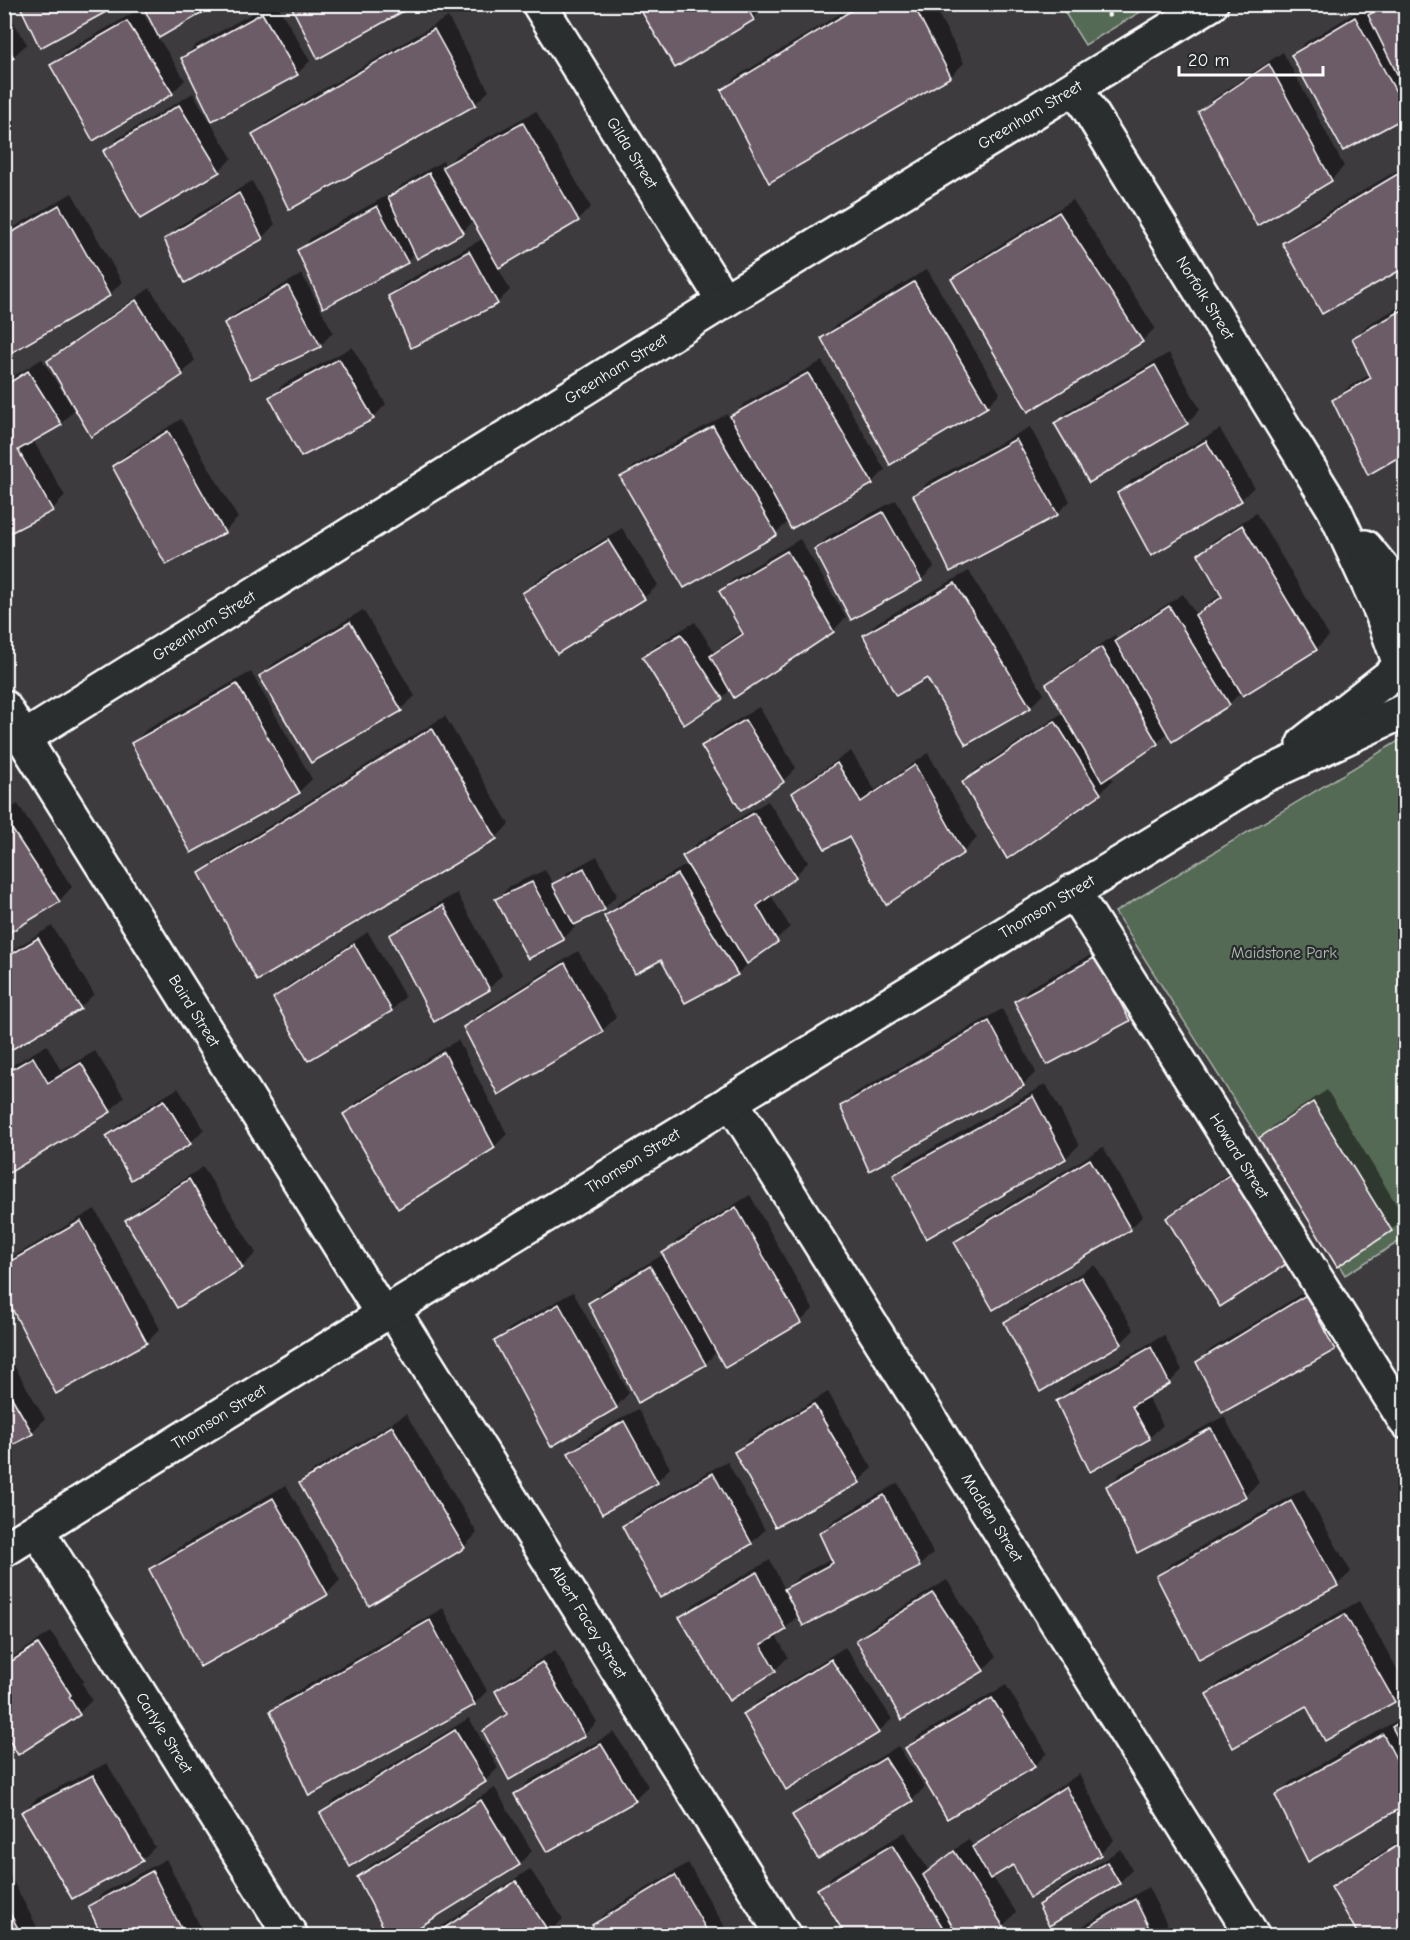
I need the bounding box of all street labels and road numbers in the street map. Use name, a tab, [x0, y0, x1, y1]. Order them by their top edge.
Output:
street label: Greenham Street	[975, 77, 1086, 153]
street label: Gilda Street	[603, 114, 661, 192]
street label: Norfolk Street	[1172, 253, 1238, 343]
street label: Greenham Street	[561, 330, 671, 408]
street label: Greenham Street	[149, 587, 259, 665]
street label: Thomson Street	[996, 871, 1098, 943]
street label: Baird Street	[165, 972, 223, 1051]
street label: Howard Street	[1206, 1110, 1273, 1202]
street label: Thomson Street	[582, 1125, 684, 1197]
street label: Thomson Street	[168, 1381, 270, 1453]
street label: Madden Street	[958, 1470, 1027, 1566]
street label: Albert Facey Street	[546, 1562, 630, 1682]
street label: Carlyle Street	[132, 1689, 196, 1777]

